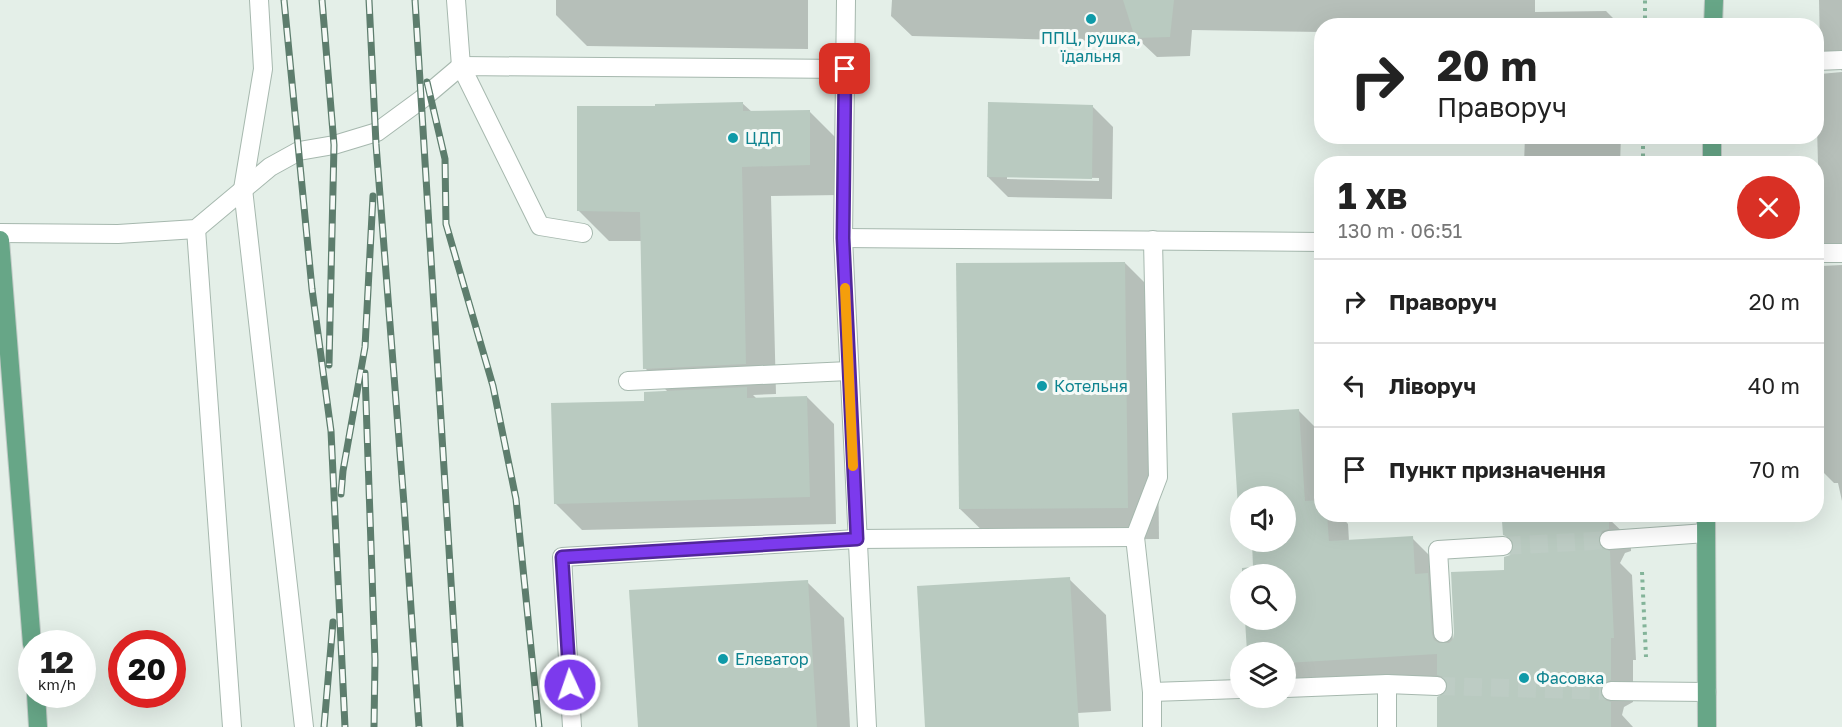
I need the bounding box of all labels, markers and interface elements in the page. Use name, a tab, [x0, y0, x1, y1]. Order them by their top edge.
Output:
marker: ППЦ, рушка, їдальня	[1084, 12, 1098, 26]
place label: ППЦ, рушка, їдальня	[1041, 28, 1141, 66]
text: 20 m	[1437, 40, 1537, 90]
icon: right	[1338, 42, 1416, 120]
pin	[819, 43, 870, 94]
icon: arrive	[828, 52, 861, 85]
text: Праворуч	[1437, 91, 1567, 123]
place label: ЦДП	[745, 128, 782, 148]
marker: ЦДП	[726, 131, 740, 145]
text: 1 хв	[1338, 174, 1407, 217]
button: close	[1737, 176, 1800, 239]
text: 130 m · 06:51	[1338, 218, 1462, 242]
icon: right	[1338, 285, 1371, 318]
text: Праворуч	[1389, 288, 1497, 315]
text: 20 m	[1749, 288, 1800, 315]
icon: left	[1338, 369, 1371, 402]
text: Ліворуч	[1389, 372, 1476, 399]
text: 40 m	[1748, 372, 1800, 399]
place label: Котельня	[1054, 376, 1128, 396]
marker: Котельня	[1035, 379, 1049, 393]
icon: arrive	[1338, 453, 1371, 486]
text: Пункт призначення	[1389, 456, 1606, 483]
text: 70 m	[1750, 456, 1800, 483]
map controls	[1230, 486, 1296, 708]
button: sound	[1230, 486, 1296, 552]
button: search	[1230, 564, 1296, 630]
speed limit sign: 20	[108, 630, 186, 708]
button: layers	[1230, 642, 1296, 708]
text: 12	[40, 644, 74, 680]
place label: Елеватор	[735, 649, 809, 669]
marker: Елеватор	[716, 652, 730, 666]
position arrow	[538, 653, 602, 717]
place label: Фасовка	[1536, 668, 1604, 688]
marker: Фасовка	[1517, 671, 1531, 685]
text: km/h	[38, 675, 76, 693]

